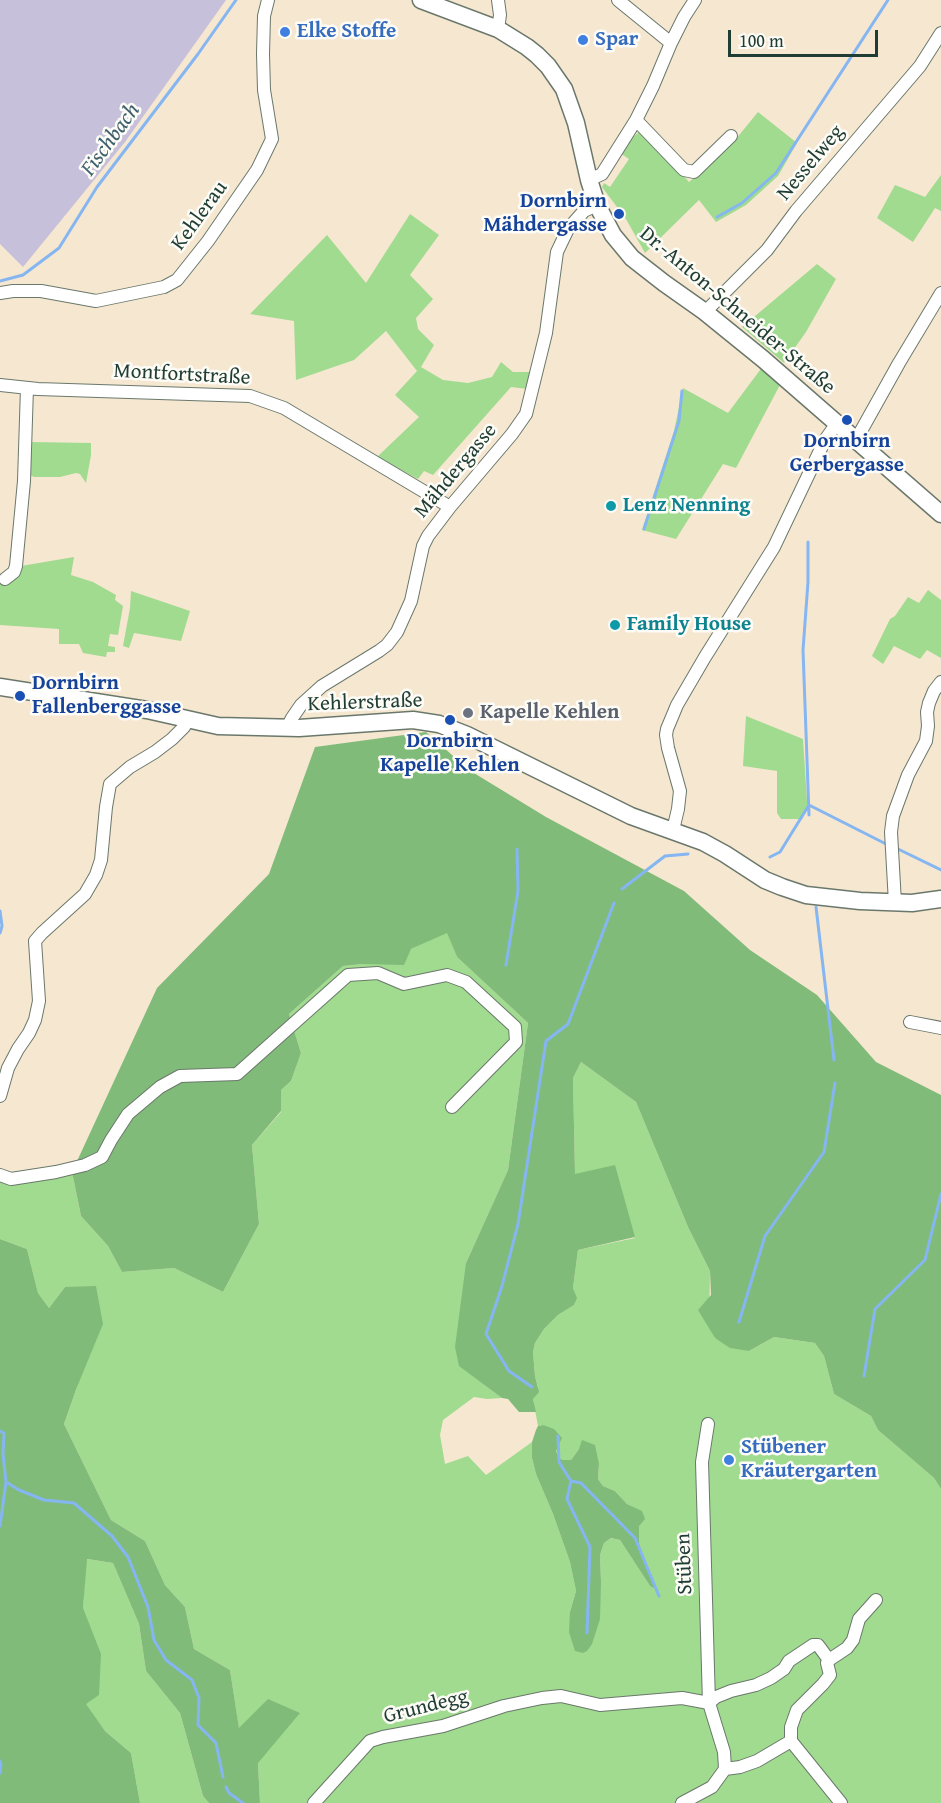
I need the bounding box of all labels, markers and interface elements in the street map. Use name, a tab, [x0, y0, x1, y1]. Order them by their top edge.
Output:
scale bar	[731, 18, 881, 56]
place label: Elke Stoffe	[297, 19, 396, 45]
marker: Elke Stoffe	[278, 25, 292, 39]
place label: Spar	[595, 27, 638, 53]
text: 100 m	[739, 27, 784, 54]
marker: Spar	[576, 33, 590, 47]
water label: Fischbach	[76, 99, 146, 181]
street label: Nesselweg	[772, 120, 850, 206]
street label: Kehlerau	[166, 176, 234, 256]
place label: Dornbirn Mähdergasse	[484, 189, 607, 239]
marker: Dornbirn Mähdergasse	[612, 207, 626, 221]
street label: Dr.-Anton-Schneider-Straße	[634, 222, 840, 400]
street label: Montfortstraße	[113, 359, 251, 391]
marker: Dornbirn Gerbergasse	[840, 413, 854, 427]
street label: Mähdergasse	[409, 419, 503, 523]
place label: Dornbirn Gerbergasse	[790, 429, 904, 479]
place label: Lenz Nenning	[623, 493, 750, 519]
marker: Lenz Nenning	[604, 499, 618, 513]
place label: Family House	[627, 612, 751, 638]
marker: Family House	[608, 618, 622, 632]
place label: Dornbirn Fallenberggasse	[32, 671, 181, 721]
street label: Kehlerstraße	[307, 688, 423, 718]
marker: Dornbirn Fallenberggasse	[13, 689, 27, 703]
place label: Kapelle Kehlen	[480, 700, 619, 726]
marker: Kapelle Kehlen	[461, 706, 475, 720]
marker: Dornbirn Kapelle Kehlen	[443, 713, 457, 727]
place label: Dornbirn Kapelle Kehlen	[380, 729, 520, 779]
place label: Stübener Kräutergarten	[741, 1435, 877, 1485]
marker: Stübener Kräutergarten	[722, 1453, 736, 1467]
street label: Stüben	[671, 1533, 699, 1595]
street label: Grundegg	[381, 1684, 471, 1730]

